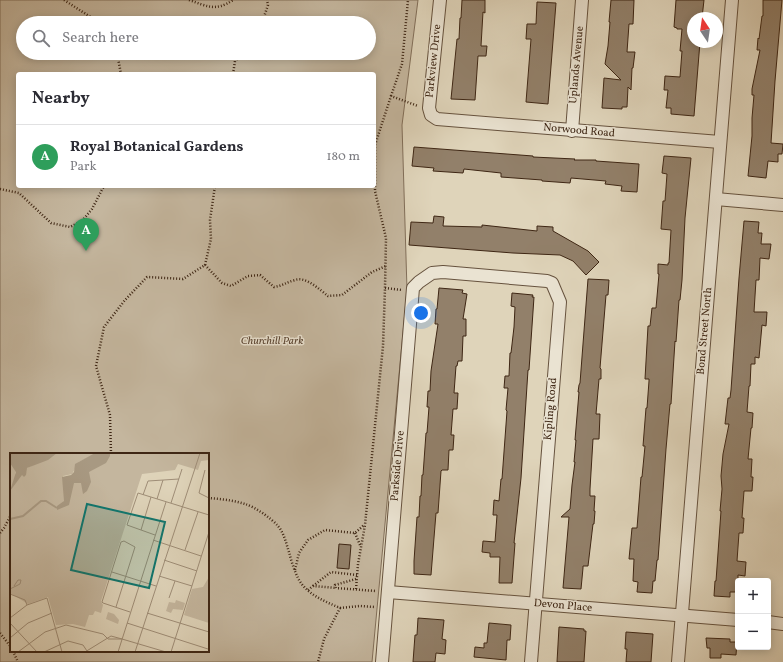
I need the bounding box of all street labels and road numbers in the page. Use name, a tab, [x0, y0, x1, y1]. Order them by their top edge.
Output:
street label: Parkview Drive	[423, 23, 445, 99]
street label: Uplands Avenue	[566, 25, 588, 105]
street label: Norwood Road	[542, 120, 616, 142]
street label: Bond Street North	[694, 286, 716, 375]
street label: Kipling Road	[541, 377, 561, 441]
street label: Parkside Drive	[387, 430, 409, 502]
street label: Devon Place	[533, 596, 593, 616]

